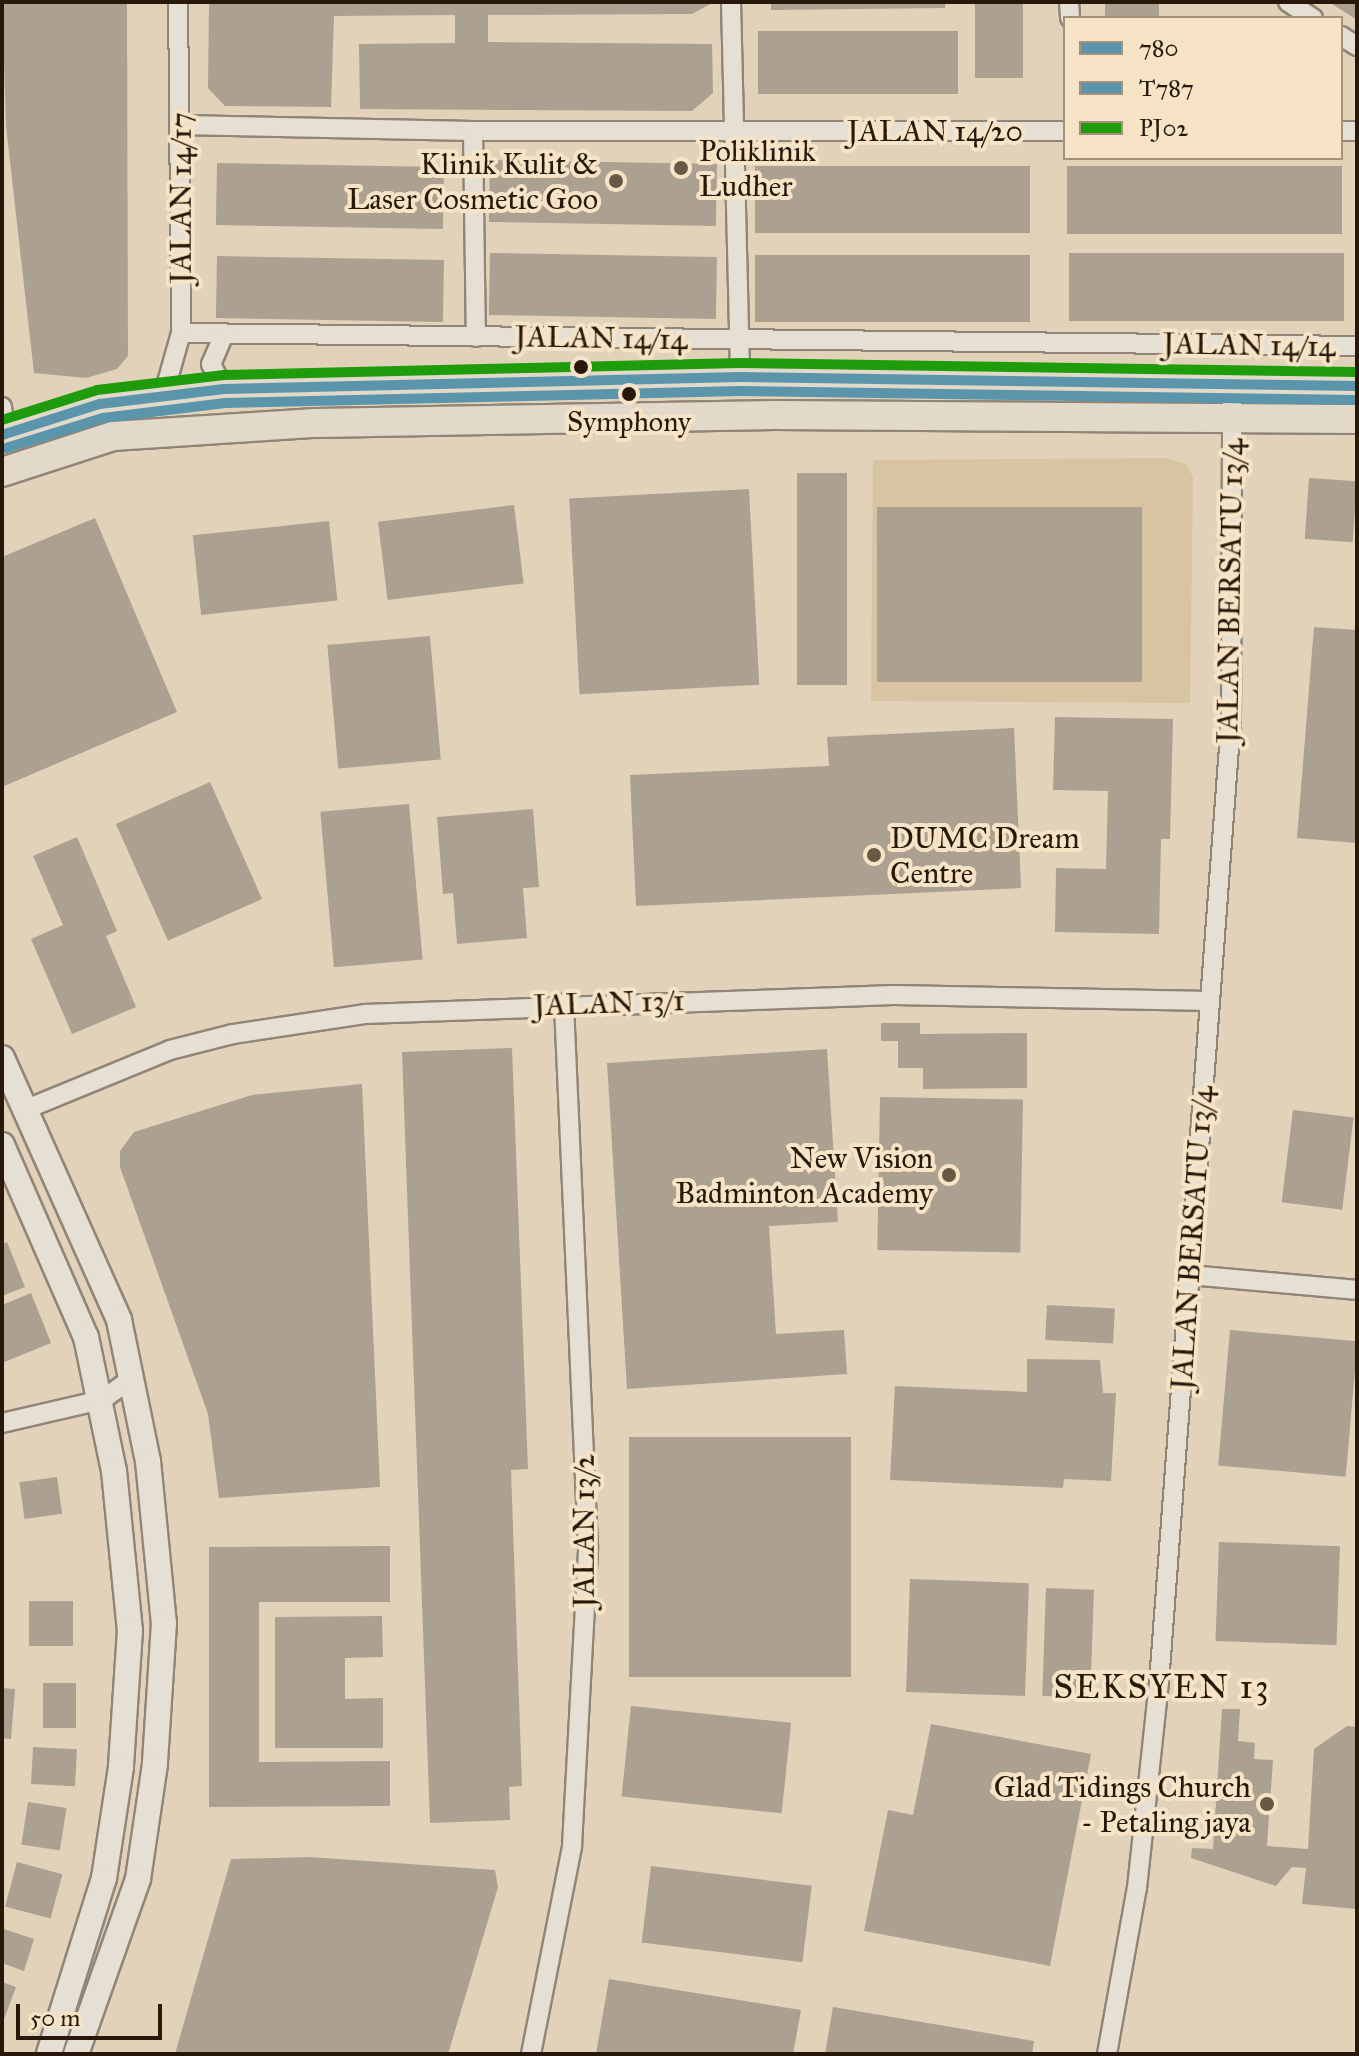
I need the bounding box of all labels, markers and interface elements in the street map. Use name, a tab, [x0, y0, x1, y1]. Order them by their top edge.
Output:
legend	[1063, 16, 1343, 160]
text: 780	[1139, 33, 1179, 63]
text: T787	[1139, 73, 1194, 103]
street label: JALAN 14/17	[163, 112, 199, 284]
street label: JALAN 14/20	[847, 113, 1023, 149]
text: PJ02	[1139, 113, 1188, 143]
place label: Poliklinik Ludher	[699, 133, 816, 204]
place label: Klinik Kulit & Laser Cosmetic Goo	[347, 146, 598, 216]
marker: Poliklinik Ludher	[670, 157, 692, 179]
marker: Klinik Kulit & Laser Cosmetic Goo	[605, 170, 627, 192]
street label: JALAN 14/14	[514, 318, 688, 358]
street label: JALAN 14/14	[1162, 325, 1336, 365]
unlabelled marker	[573, 359, 589, 375]
marker: Symphony	[621, 386, 637, 402]
place label: Symphony	[567, 405, 691, 439]
street label: JALAN BERSATU 13/4	[1209, 438, 1251, 744]
place label: DUMC Dream Centre	[890, 820, 1080, 890]
marker: DUMC Dream Centre	[865, 846, 883, 864]
street label: JALAN 13/1	[533, 982, 685, 1024]
street label: JALAN BERSATU 13/4	[1163, 1085, 1221, 1391]
place label: New Vision Badminton Academy	[676, 1140, 933, 1210]
marker: New Vision Badminton Academy	[940, 1166, 958, 1184]
street label: JALAN 13/2	[566, 1454, 602, 1608]
district label: SEKSYEN 13	[1053, 1667, 1271, 1707]
place label: Glad Tidings Church - Petaling jaya	[994, 1769, 1251, 1840]
marker: Glad Tidings Church - Petaling jaya	[1258, 1795, 1276, 1813]
scale bar	[20, 1988, 166, 2038]
text: 50 m	[30, 2003, 80, 2033]

